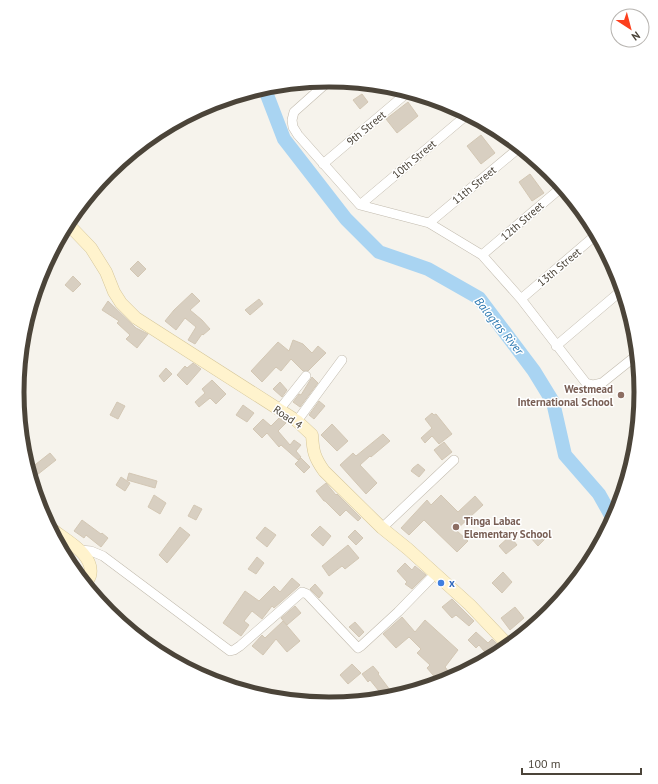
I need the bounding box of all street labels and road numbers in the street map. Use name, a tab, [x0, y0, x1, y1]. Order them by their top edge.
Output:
street label: 9th Street	[344, 107, 389, 148]
street label: 10th Street	[389, 137, 439, 181]
street label: 11th Street	[449, 163, 499, 207]
street label: 12th Street	[497, 198, 547, 244]
street label: 13th Street	[534, 245, 584, 289]
street label: Road 4	[271, 402, 305, 432]

